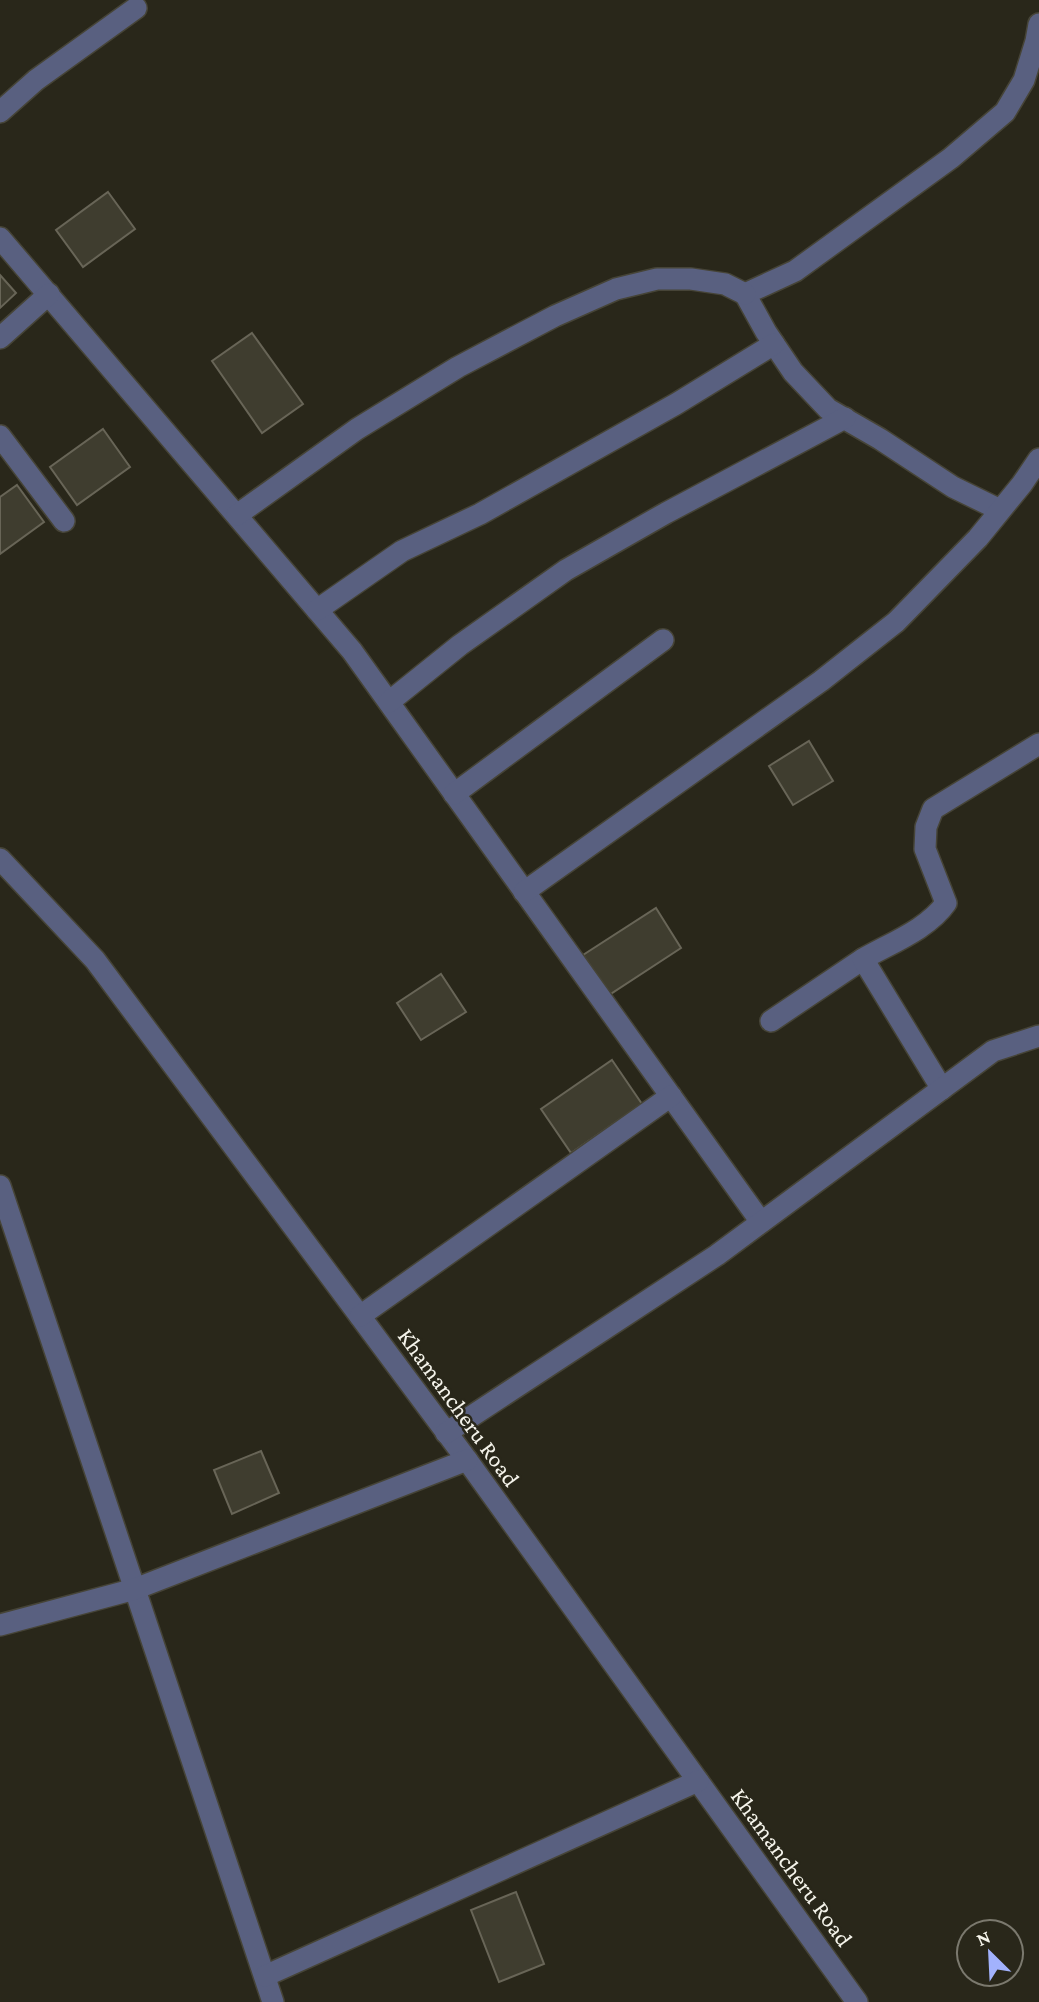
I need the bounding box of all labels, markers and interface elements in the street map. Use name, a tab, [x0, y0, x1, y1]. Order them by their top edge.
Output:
street label: Khamancheru Road	[393, 1323, 526, 1492]
street label: Khamancheru Road	[726, 1783, 859, 1952]
north arrow	[955, 1918, 1025, 1988]
text: N	[973, 1926, 994, 1950]

